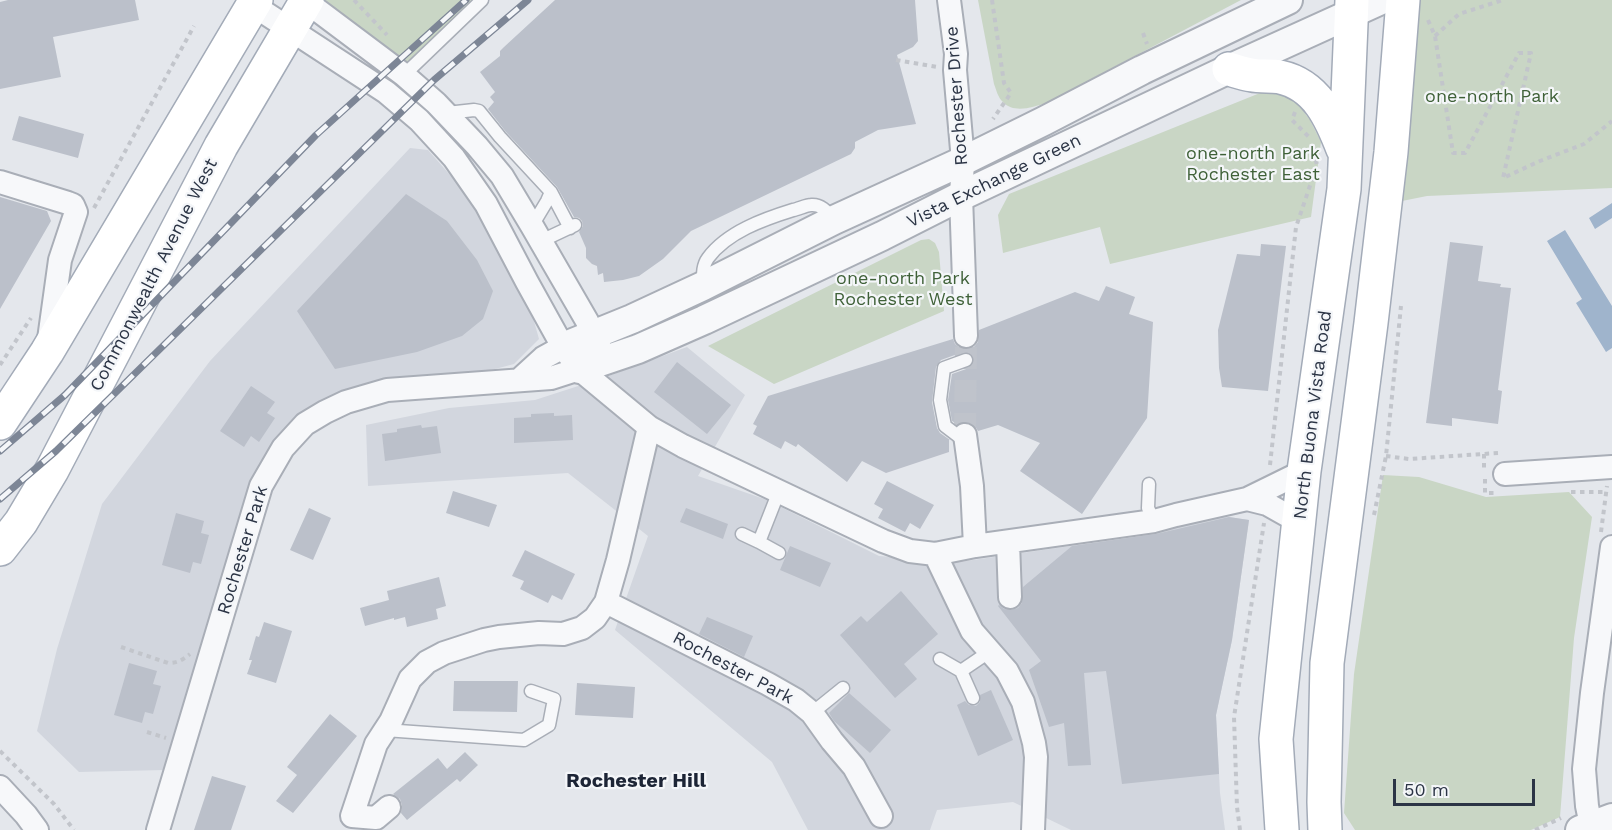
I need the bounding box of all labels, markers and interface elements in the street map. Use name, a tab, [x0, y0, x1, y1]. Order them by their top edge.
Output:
street label: Rochester Drive	[941, 26, 973, 166]
park label: one-north Park	[1425, 86, 1559, 108]
street label: Vista Exchange Green	[903, 129, 1085, 233]
park label: one-north Park Rochester East	[1186, 143, 1320, 186]
street label: Commonwealth Avenue West	[86, 155, 222, 395]
park label: one-north Park Rochester West	[833, 268, 973, 310]
street label: North Buona Vista Road	[1289, 309, 1337, 521]
street label: Rochester Park	[213, 483, 273, 617]
street label: Rochester Park	[669, 627, 797, 709]
scale bar	[1396, 767, 1538, 805]
district label: Rochester Hill	[566, 769, 706, 793]
text: 50 m	[1404, 779, 1449, 800]

